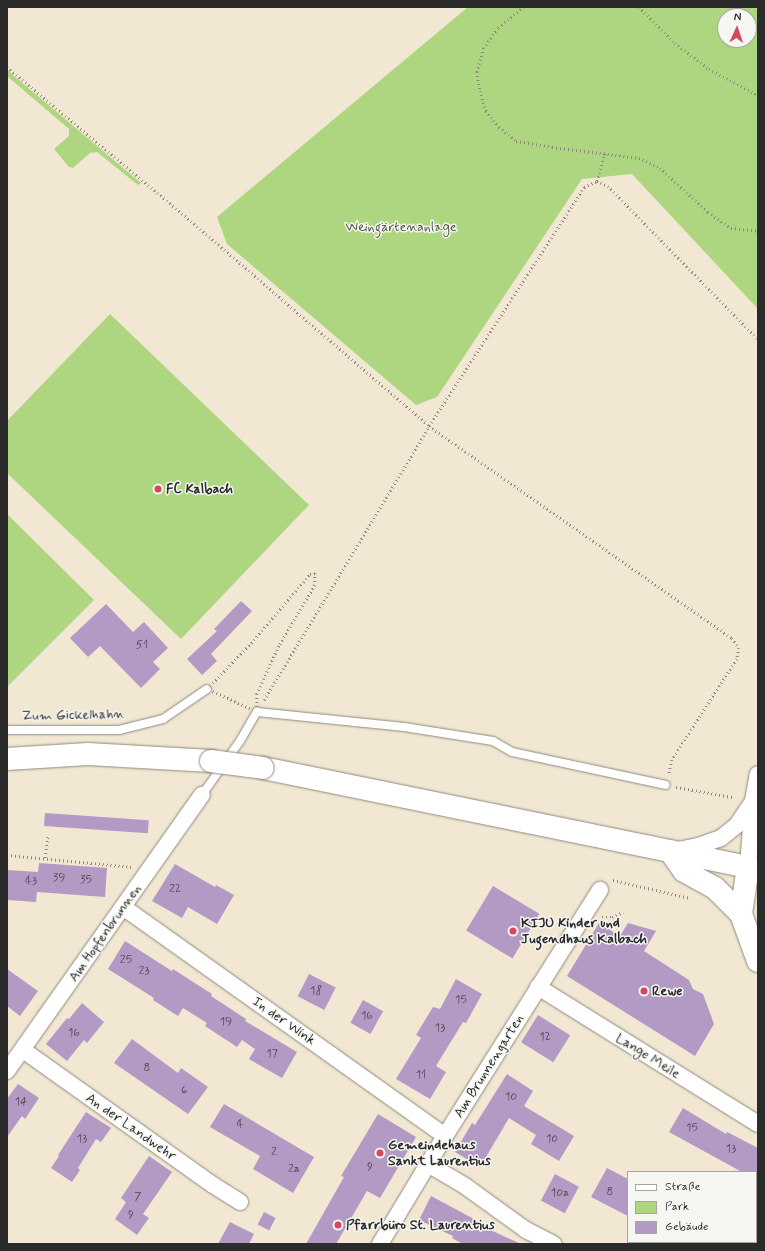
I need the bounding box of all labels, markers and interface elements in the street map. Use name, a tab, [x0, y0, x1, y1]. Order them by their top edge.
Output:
north arrow	[717, 8, 757, 48]
text: N	[734, 10, 742, 24]
park label: Weingärtenanlage	[345, 219, 457, 235]
place label: FC Kalbach	[166, 481, 234, 497]
marker: FC Kalbach	[153, 484, 163, 494]
house number: 51	[136, 639, 148, 653]
street label: Zum Gickelhahn	[23, 706, 123, 724]
house number: 39	[53, 872, 65, 886]
house number: 35	[80, 874, 92, 888]
house number: 43	[25, 875, 37, 889]
street label: Am Hopfenbrunnen	[64, 879, 146, 987]
house number: 22	[169, 883, 181, 897]
place label: KIJU Kinder und Jugendhaus Kalbach	[521, 915, 646, 948]
marker: KIJU Kinder und Jugendhaus Kalbach	[508, 926, 518, 936]
house number: 25	[120, 954, 132, 968]
house number: 23	[139, 965, 149, 979]
place label: Rewe	[652, 983, 682, 999]
house number: 18	[310, 985, 322, 999]
marker: Rewe	[639, 986, 649, 996]
street label: In der Wink	[250, 994, 318, 1048]
house number: 15	[455, 994, 467, 1008]
house number: 16	[361, 1010, 373, 1024]
street label: Am Brunnengarten	[450, 1010, 528, 1122]
house number: 19	[220, 1016, 232, 1030]
house number: 13	[435, 1022, 445, 1036]
house number: 16	[68, 1027, 80, 1041]
street label: Lange Meile	[613, 1030, 683, 1082]
house number: 12	[539, 1031, 551, 1045]
house number: 17	[266, 1048, 278, 1062]
house number: 8	[144, 1062, 150, 1076]
house number: 11	[416, 1069, 426, 1083]
house number: 6	[181, 1084, 187, 1098]
street label: An der Landwehr	[84, 1090, 178, 1164]
house number: 10	[505, 1091, 517, 1105]
house number: 14	[15, 1096, 27, 1110]
house number: 4	[237, 1118, 243, 1132]
house number: 15	[686, 1122, 698, 1136]
house number: 13	[77, 1133, 87, 1147]
house number: 10	[546, 1133, 558, 1147]
place label: Gemeindehaus Sankt Laurentius	[388, 1137, 495, 1170]
house number: 13	[726, 1143, 736, 1157]
house number: 2	[271, 1146, 277, 1160]
marker: Gemeindehaus Sankt Laurentius	[375, 1148, 385, 1158]
house number: 9	[367, 1161, 373, 1175]
house number: 2a	[288, 1163, 300, 1177]
legend	[627, 1171, 757, 1243]
text: Straße	[665, 1179, 700, 1195]
house number: 8	[607, 1186, 613, 1200]
house number: 10a	[551, 1187, 569, 1201]
house number: 7	[134, 1191, 142, 1205]
text: Park	[665, 1199, 689, 1215]
house number: 9	[128, 1209, 134, 1223]
place label: Pfarrbüro St. Laurentius	[346, 1217, 495, 1233]
text: Gebäude	[665, 1219, 708, 1235]
marker: Pfarrbüro St. Laurentius	[333, 1220, 343, 1230]

